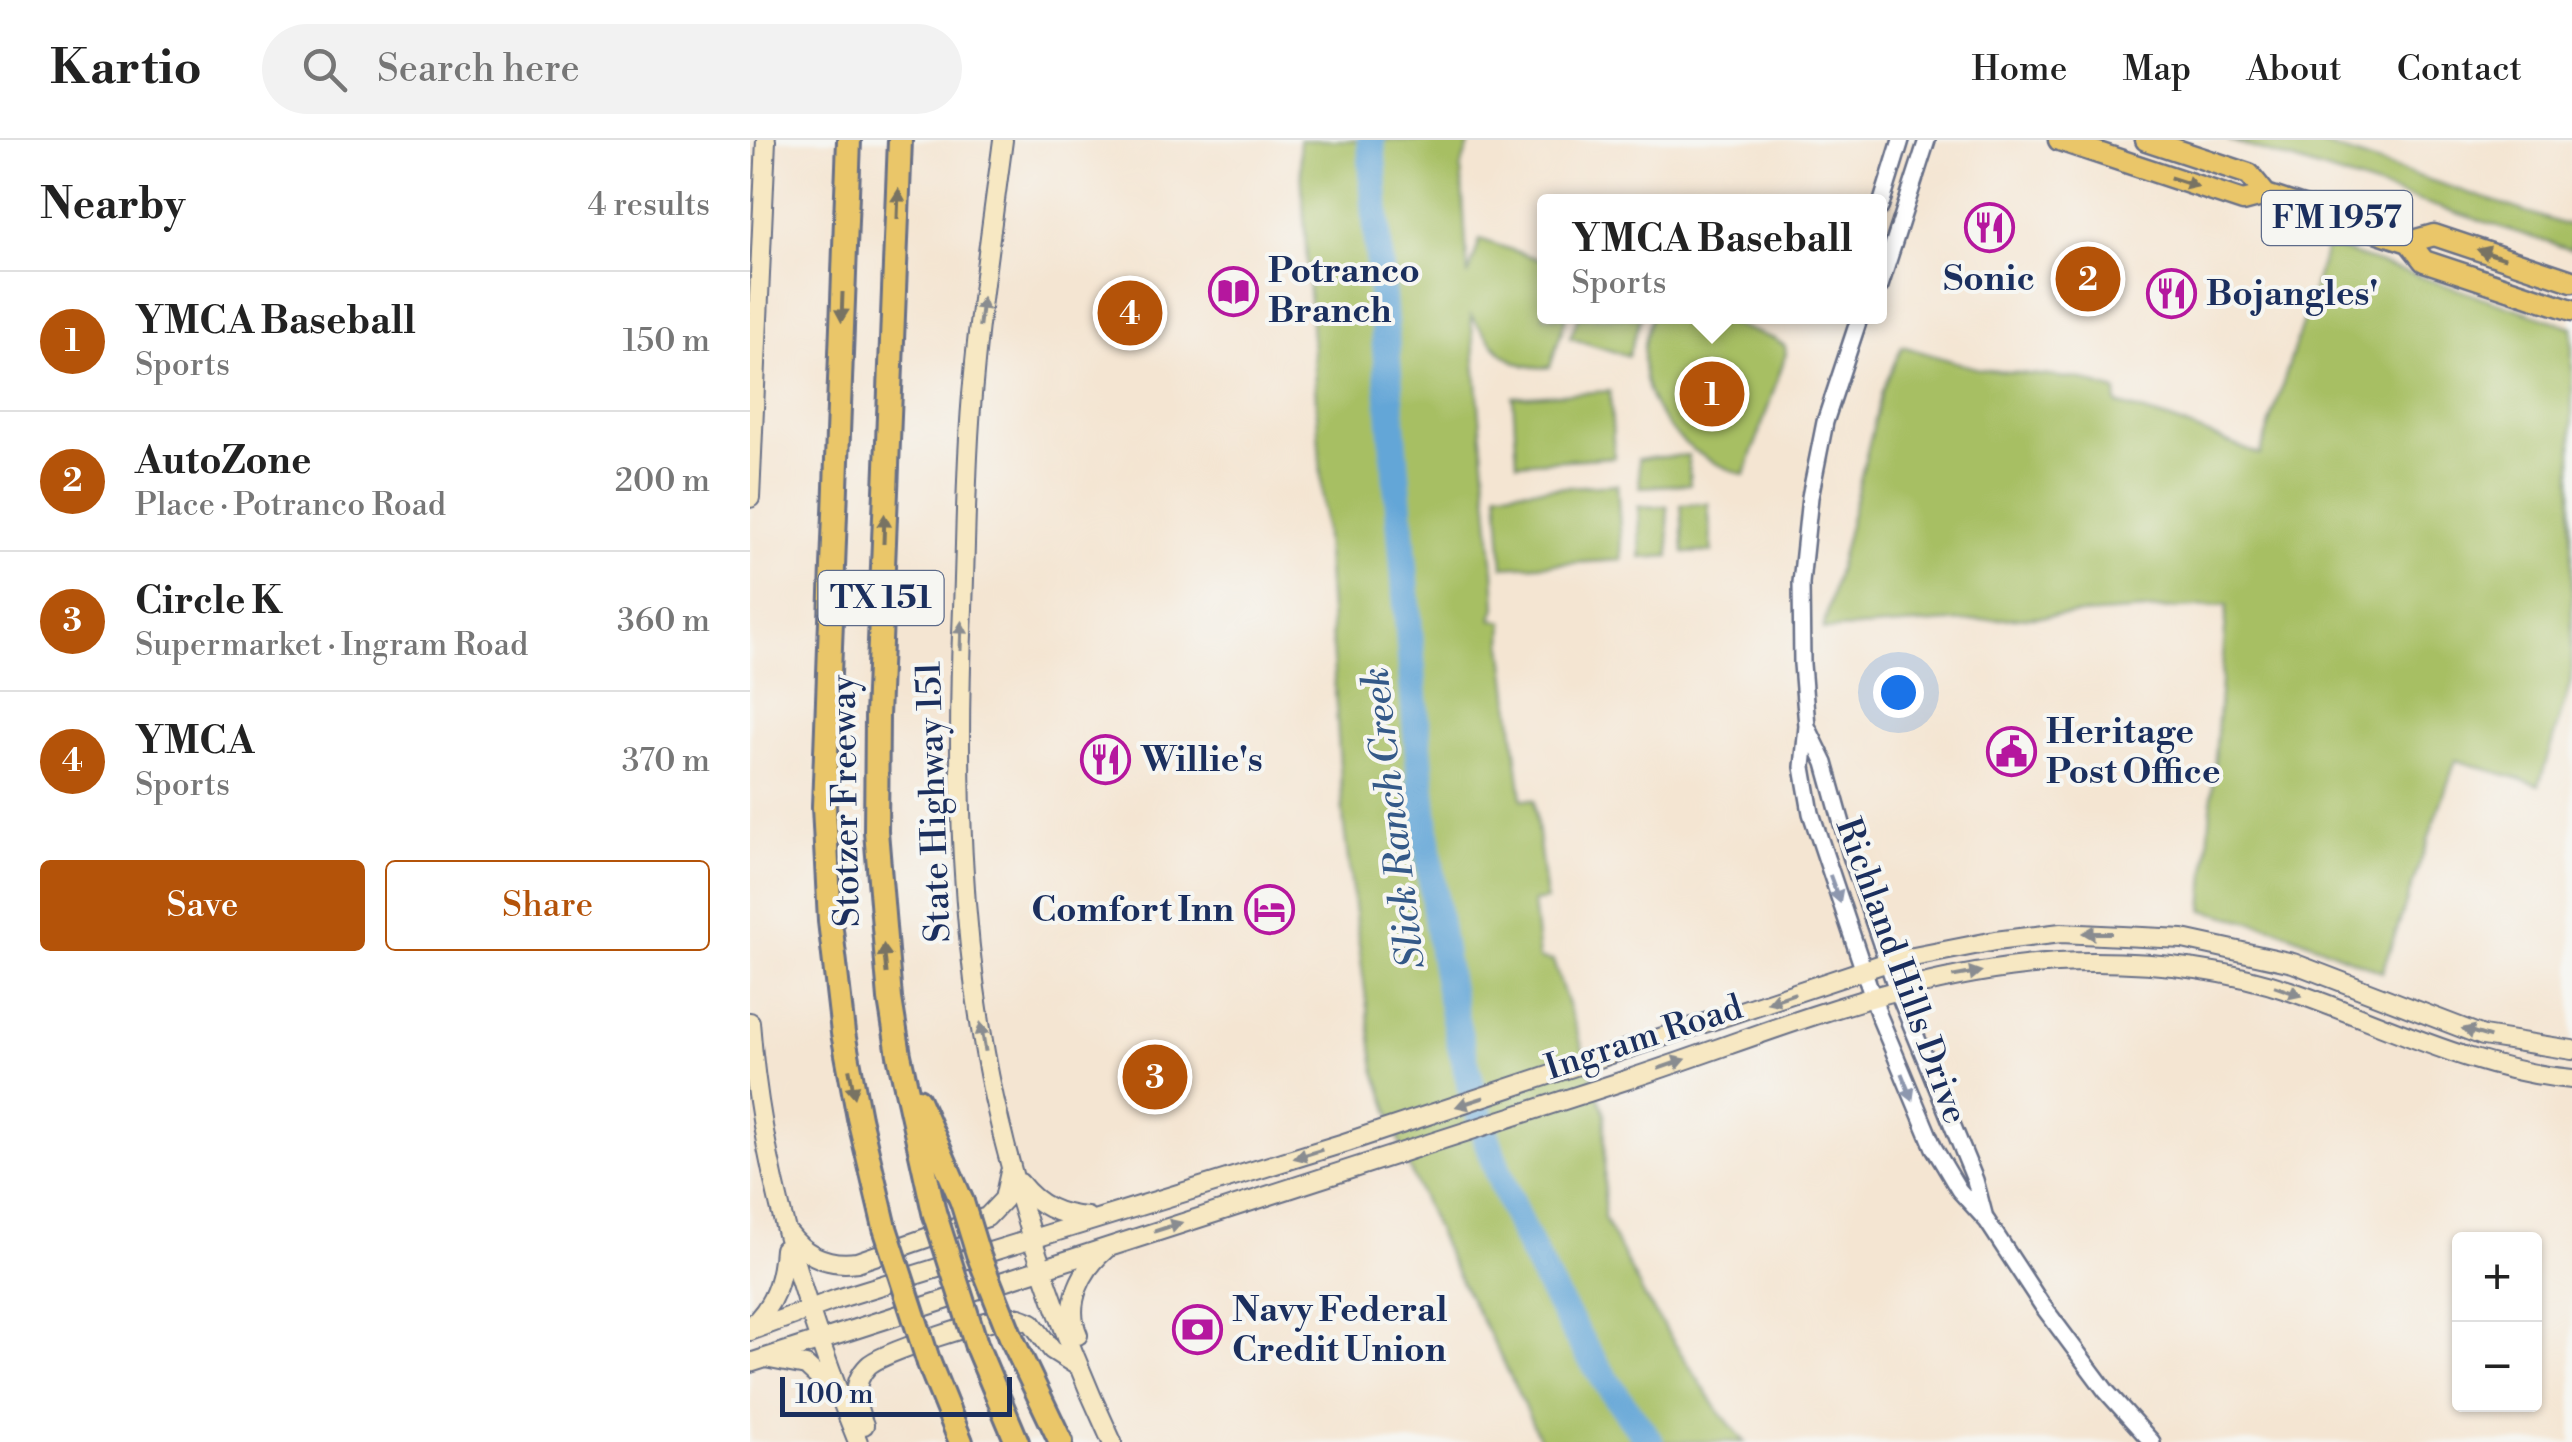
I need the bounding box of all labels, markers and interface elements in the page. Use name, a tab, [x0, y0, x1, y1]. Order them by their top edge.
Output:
search box	[262, 24, 962, 114]
text: Kartio	[50, 39, 202, 99]
icon: search	[297, 42, 352, 97]
text: Search here	[377, 46, 580, 93]
text: Home	[1971, 48, 2067, 91]
text: Map	[2122, 48, 2191, 91]
text: About	[2246, 48, 2342, 91]
text: Contact	[2397, 48, 2522, 91]
one-way arrow	[2170, 175, 2200, 190]
text: Nearby	[40, 179, 185, 232]
text: 4 results	[588, 185, 710, 225]
one-way arrow	[890, 188, 906, 220]
road number: FM 1957	[2262, 191, 2412, 245]
popup	[1537, 194, 1887, 324]
restaurant icon: Sonic	[1963, 201, 2015, 253]
text: YMCA Baseball	[1572, 216, 1852, 263]
pin: 2	[2056, 242, 2120, 316]
one-way arrow	[2475, 246, 2505, 261]
place label: Potranco Branch	[1268, 250, 1420, 333]
place label: Sonic	[1943, 258, 2035, 301]
text: Sports	[1572, 263, 1667, 303]
library icon: Potranco Branch	[1207, 265, 1259, 317]
restaurant icon: Bojangles'	[2145, 268, 2197, 320]
place label: Bojangles'	[2206, 273, 2378, 316]
pin: 4	[1098, 276, 1162, 350]
one-way arrow	[834, 292, 850, 324]
one-way arrow	[973, 296, 989, 327]
text: YMCA Baseball	[135, 298, 416, 345]
text: 1	[65, 321, 80, 361]
text: 150 m	[623, 321, 710, 361]
text: Sports	[135, 345, 230, 385]
pin: 1	[1680, 356, 1744, 432]
text: AutoZone	[135, 438, 311, 485]
text: 2	[62, 461, 83, 501]
text: 200 m	[615, 461, 710, 501]
text: Place · Potranco Road	[135, 485, 446, 525]
one-way arrow	[877, 513, 893, 545]
road number: TX 151	[818, 571, 944, 625]
text: Circle K	[135, 578, 282, 625]
text: 3	[63, 601, 82, 641]
text: 360 m	[617, 601, 710, 641]
one-way arrow	[954, 620, 970, 652]
text: Supermarket · Ingram Road	[135, 625, 528, 665]
street label: State Highway 151	[908, 661, 960, 943]
water label: Slick Ranch Creek	[1352, 665, 1436, 971]
your location	[1873, 667, 1924, 718]
street label: Stotzer Freeway	[822, 674, 870, 927]
place label: Heritage Post Office	[2046, 711, 2221, 794]
text: YMCA	[135, 718, 254, 765]
public building icon: Heritage Post Office	[1985, 726, 2037, 778]
restaurant icon: Willie's	[1080, 734, 1132, 786]
place label: Willie's	[1140, 739, 1263, 782]
text: 4	[62, 741, 83, 781]
text: 370 m	[622, 741, 710, 781]
text: Sports	[135, 765, 230, 805]
street label: Richland Hills Drive	[1826, 812, 1976, 1130]
button: Save	[40, 860, 365, 951]
button: Share	[385, 860, 710, 951]
one-way arrow	[1828, 874, 1843, 904]
hotel icon: Comfort Inn	[1243, 884, 1295, 936]
place label: Comfort Inn	[1031, 889, 1235, 932]
one-way arrow	[2081, 925, 2113, 941]
one-way arrow	[877, 942, 893, 974]
one-way arrow	[1952, 965, 1983, 981]
one-way arrow	[2274, 984, 2304, 999]
street label: Ingram Road	[1540, 986, 1748, 1090]
one-way arrow	[1765, 991, 1795, 1006]
one-way arrow	[975, 1021, 990, 1053]
one-way arrow	[2461, 1025, 2491, 1040]
pin: 3	[1122, 1040, 1188, 1114]
one-way arrow	[1657, 1056, 1687, 1071]
one-way arrow	[844, 1068, 860, 1099]
one-way arrow	[1900, 1072, 1916, 1102]
one-way arrow	[1455, 1095, 1485, 1110]
one-way arrow	[1292, 1148, 1322, 1163]
one-way arrow	[1154, 1218, 1184, 1233]
map controls	[2452, 1232, 2542, 1412]
button: +	[2452, 1232, 2542, 1322]
place label: Navy Federal Credit Union	[1232, 1289, 1448, 1372]
bank icon: Navy Federal Credit Union	[1171, 1304, 1223, 1356]
button: −	[2452, 1322, 2542, 1412]
scale bar	[780, 1372, 1012, 1416]
text: 100 m	[795, 1377, 874, 1412]

